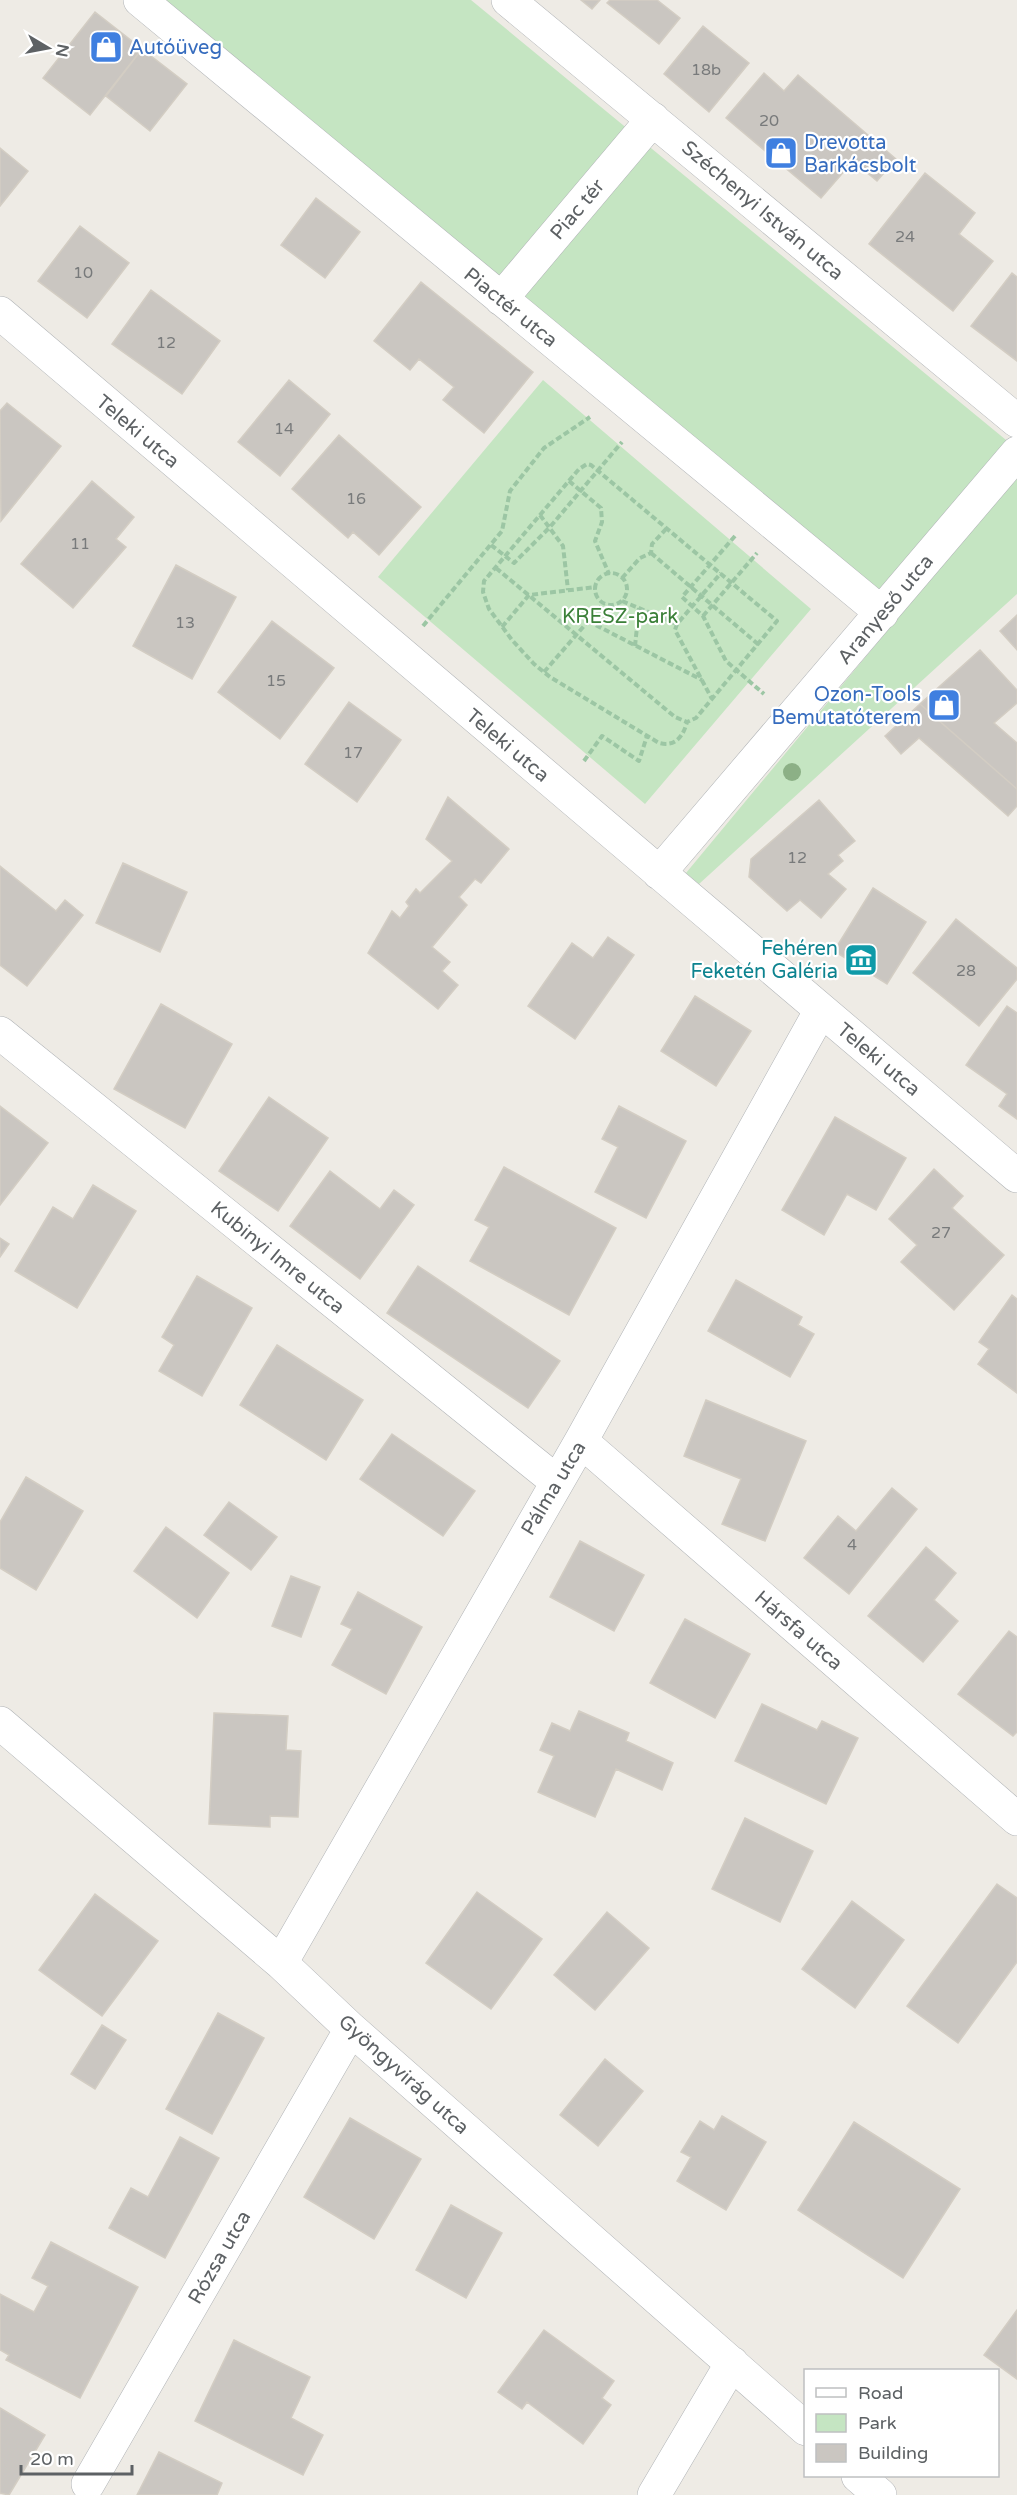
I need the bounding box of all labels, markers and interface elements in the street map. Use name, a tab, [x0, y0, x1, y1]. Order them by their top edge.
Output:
north arrow	[18, 18, 78, 78]
shop icon: Autóüveg	[88, 29, 124, 65]
place label: Autóüveg	[129, 36, 222, 60]
text: N	[51, 42, 73, 58]
house number: 18b	[691, 60, 721, 80]
house number: 20	[759, 111, 779, 131]
place label: Drevotta Barkácsbolt	[804, 131, 917, 178]
shop icon: Drevotta Barkácsbolt	[763, 135, 799, 171]
street label: Széchenyi István utca	[677, 136, 848, 285]
street label: Piac tér	[545, 174, 610, 245]
house number: 24	[895, 227, 915, 247]
house number: 10	[73, 263, 93, 283]
street label: Piactér utca	[459, 263, 562, 353]
house number: 12	[156, 333, 176, 353]
street label: Teleki utca	[91, 390, 184, 473]
house number: 14	[274, 419, 294, 439]
house number: 16	[346, 489, 366, 509]
house number: 11	[70, 534, 90, 554]
street label: Aranyeső utca	[833, 550, 939, 670]
park label: KRESZ-park	[562, 605, 678, 629]
house number: 13	[175, 613, 195, 633]
house number: 15	[266, 671, 286, 691]
place label: Ozon-Tools Bemutatóterem	[771, 683, 921, 730]
shop icon: Ozon-Tools Bemutatóterem	[926, 687, 962, 723]
street label: Teleki utca	[461, 704, 554, 787]
house number: 17	[343, 743, 363, 763]
house number: 12	[787, 848, 807, 868]
place label: Fehéren Feketén Galéria	[691, 937, 838, 984]
museum icon: Fehéren Feketén Galéria	[843, 942, 879, 978]
house number: 28	[956, 961, 976, 981]
street label: Teleki utca	[832, 1018, 925, 1101]
street label: Kubinyi Imre utca	[206, 1196, 349, 1319]
house number: 27	[931, 1223, 951, 1243]
street label: Pálma utca	[516, 1437, 591, 1540]
house number: 4	[847, 1535, 857, 1555]
street label: Hársfa utca	[749, 1586, 847, 1676]
street label: Gyöngyvirág utca	[333, 2010, 474, 2140]
street label: Rózsa utca	[183, 2206, 256, 2309]
legend	[804, 2369, 999, 2477]
text: Road	[858, 2382, 903, 2404]
text: Park	[858, 2412, 897, 2434]
scale bar	[21, 2438, 132, 2476]
text: Building	[858, 2442, 928, 2464]
text: 20 m	[30, 2448, 74, 2470]

